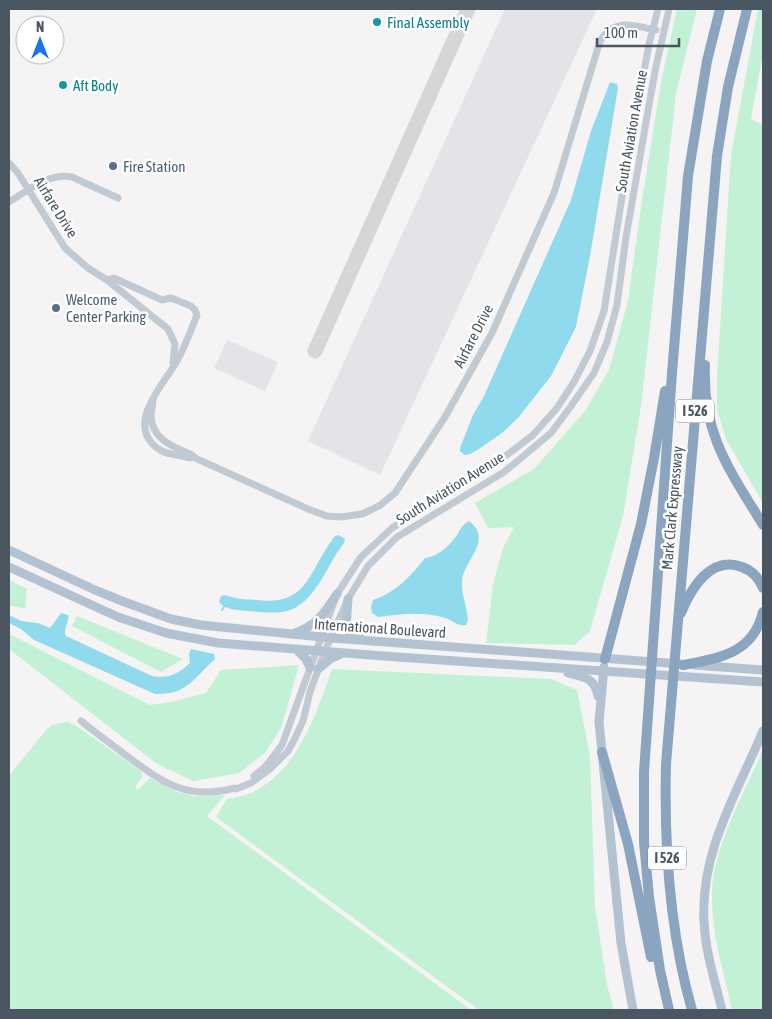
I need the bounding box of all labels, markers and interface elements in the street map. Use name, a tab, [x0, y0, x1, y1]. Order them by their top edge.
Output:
place label: Final Assembly	[387, 14, 469, 31]
north arrow	[15, 15, 65, 65]
scale bar	[597, 15, 680, 47]
marker: Final Assembly	[371, 16, 383, 28]
text: N	[36, 19, 44, 35]
text: 100 m	[604, 24, 638, 41]
street label: South Aviation Avenue	[612, 68, 650, 193]
place label: Aft Body	[73, 77, 118, 94]
marker: Aft Body	[57, 79, 69, 91]
place label: Fire Station	[123, 158, 185, 175]
marker: Fire Station	[107, 160, 119, 172]
street label: Airfare Drive	[31, 173, 81, 241]
place label: Welcome Center Parking	[66, 291, 147, 325]
street label: Airfare Drive	[450, 301, 496, 370]
marker: Welcome Center Parking	[50, 302, 62, 314]
road number: I 526	[676, 400, 714, 422]
street label: Mark Clark Expressway	[658, 445, 686, 571]
street label: South Aviation Avenue	[393, 448, 507, 528]
street label: International Boulevard	[313, 615, 447, 641]
road number: I 526	[648, 846, 686, 870]

